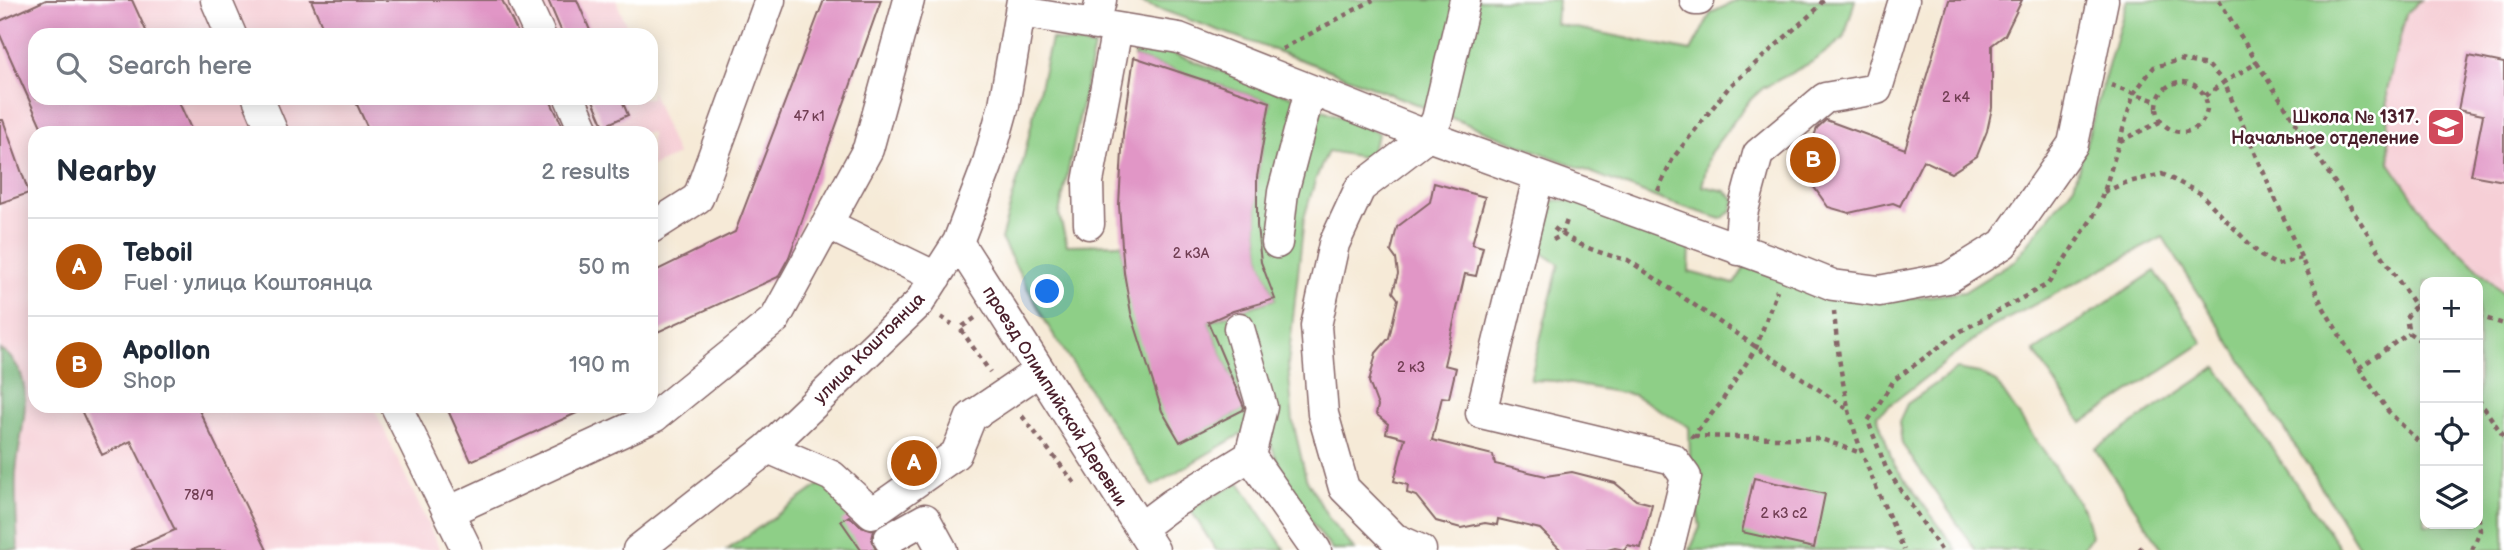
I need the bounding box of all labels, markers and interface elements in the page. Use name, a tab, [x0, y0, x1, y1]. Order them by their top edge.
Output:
search box	[28, 28, 658, 105]
icon: search	[52, 48, 90, 86]
text: Search here	[108, 51, 252, 82]
house number: 2 к4	[1942, 89, 1970, 106]
school or university icon: Школа № 1317. Начальное отделение	[2425, 106, 2467, 148]
place label: Школа № 1317. Начальное отделение	[2231, 107, 2419, 149]
house number: 47 к1	[793, 108, 825, 125]
pin: B	[1790, 134, 1836, 186]
text: Nearby	[56, 154, 156, 190]
text: 2 results	[541, 158, 630, 186]
text: Teboil	[123, 238, 193, 269]
house number: 2 к3А	[1173, 245, 1210, 262]
text: A	[72, 253, 86, 281]
text: 50 m	[578, 253, 630, 281]
text: Fuel · улица Коштоянца	[123, 269, 373, 297]
your location	[1030, 274, 1064, 308]
map controls	[2420, 277, 2483, 529]
button: +	[2420, 277, 2483, 340]
street label: проезд Олимпийской Деревни	[978, 282, 1131, 510]
street label: улица Коштоянца	[809, 288, 929, 408]
text: Apollon	[123, 336, 211, 367]
button: −	[2420, 340, 2483, 403]
text: B	[71, 351, 87, 379]
text: 190 m	[569, 351, 630, 379]
house number: 2 к3	[1397, 359, 1425, 376]
text: Shop	[123, 367, 176, 395]
button: locate	[2420, 403, 2483, 466]
pin: A	[891, 437, 937, 489]
button: layers	[2420, 466, 2483, 529]
house number: 78/9	[184, 487, 214, 504]
house number: 2 к3 с2	[1760, 505, 1808, 522]

